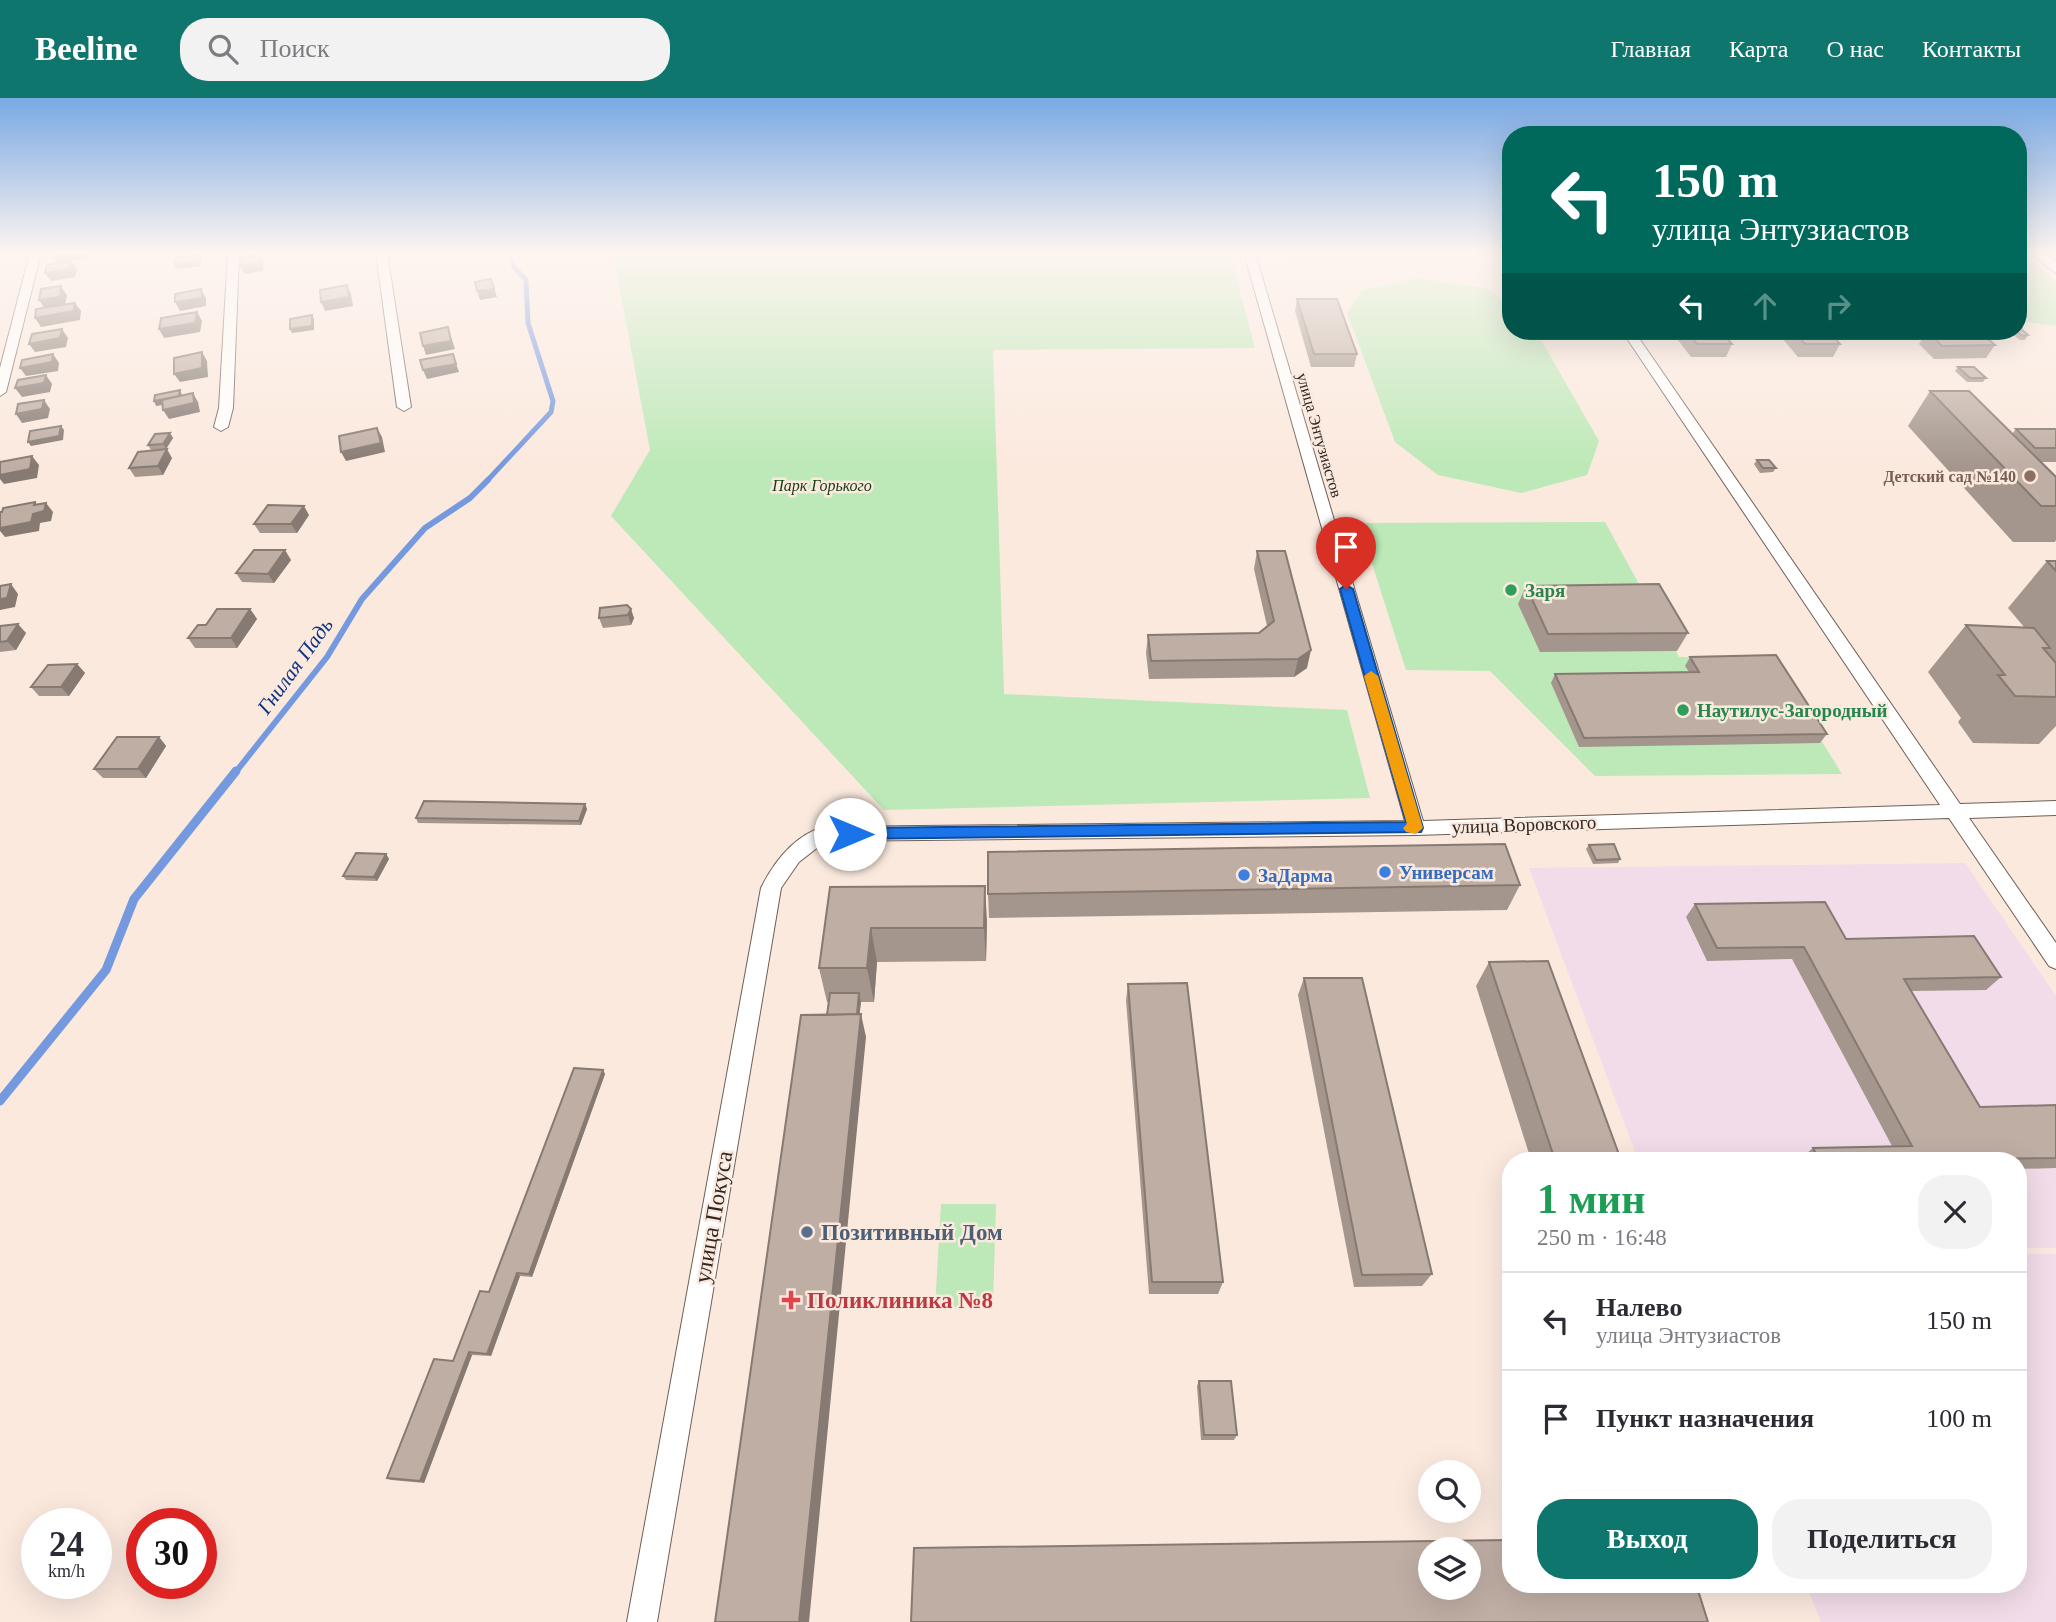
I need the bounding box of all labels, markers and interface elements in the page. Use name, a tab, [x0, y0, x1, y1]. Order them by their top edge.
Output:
search box	[180, 18, 670, 81]
icon: search	[204, 30, 242, 68]
text: Beeline	[35, 31, 138, 67]
text: Поиск	[260, 34, 330, 63]
text: Главная	[1610, 36, 1691, 62]
text: Карта	[1729, 36, 1788, 62]
text: О нас	[1826, 36, 1884, 62]
text: Контакты	[1922, 36, 2021, 62]
text: 150 m	[1652, 153, 1779, 208]
icon: left	[1537, 154, 1628, 245]
text: улица Энтузиастов	[1652, 211, 1910, 247]
icon: left	[1673, 287, 1711, 325]
icon: ahead	[1746, 287, 1784, 325]
icon: right	[1819, 287, 1857, 325]
street label: улица Энтузиастов	[1293, 371, 1346, 500]
place label: Детский сад №140	[1883, 468, 2016, 486]
marker: Детский сад №140	[2022, 468, 2038, 484]
park label: Парк Горького	[771, 477, 872, 495]
pin	[1316, 517, 1376, 589]
icon: arrive	[1327, 528, 1365, 566]
place label: Заря	[1525, 580, 1565, 601]
marker: Заря	[1503, 582, 1519, 598]
water label: Гнилая Падь	[251, 613, 338, 720]
place label: Наутилус-Загородный	[1697, 700, 1888, 721]
marker: Наутилус-Загородный	[1675, 702, 1691, 718]
position arrow	[813, 797, 887, 871]
street label: улица Воровского	[1451, 811, 1597, 838]
place label: Универсам	[1399, 862, 1494, 883]
marker: Универсам	[1377, 864, 1393, 880]
place label: ЗаДарма	[1258, 865, 1333, 886]
marker: ЗаДарма	[1236, 867, 1252, 883]
street label: улица Покуса	[690, 1149, 737, 1285]
button: close	[1918, 1175, 1992, 1249]
text: 1 мин	[1537, 1176, 1646, 1222]
place label: Позитивный Дом	[821, 1220, 1003, 1245]
marker: Позитивный Дом	[799, 1224, 815, 1240]
text: 250 m · 16:48	[1537, 1225, 1667, 1250]
place label: Поликлиника №8	[807, 1288, 993, 1313]
marker: Поликлиника №8	[781, 1290, 801, 1310]
text: Налево	[1596, 1293, 1682, 1322]
icon: left	[1537, 1302, 1575, 1340]
text: 150 m	[1926, 1306, 1992, 1335]
text: улица Энтузиастов	[1596, 1323, 1781, 1348]
icon: arrive	[1537, 1400, 1575, 1438]
text: Пункт назначения	[1596, 1404, 1814, 1433]
text: 100 m	[1926, 1404, 1992, 1433]
map controls	[1418, 1460, 1481, 1600]
button: search	[1418, 1460, 1481, 1523]
button: Выход	[1537, 1499, 1758, 1579]
button: Поделиться	[1772, 1499, 1992, 1579]
speed limit sign: 30	[126, 1508, 217, 1599]
text: 24	[49, 1525, 84, 1564]
button: layers	[1418, 1537, 1481, 1600]
text: km/h	[48, 1561, 85, 1581]

